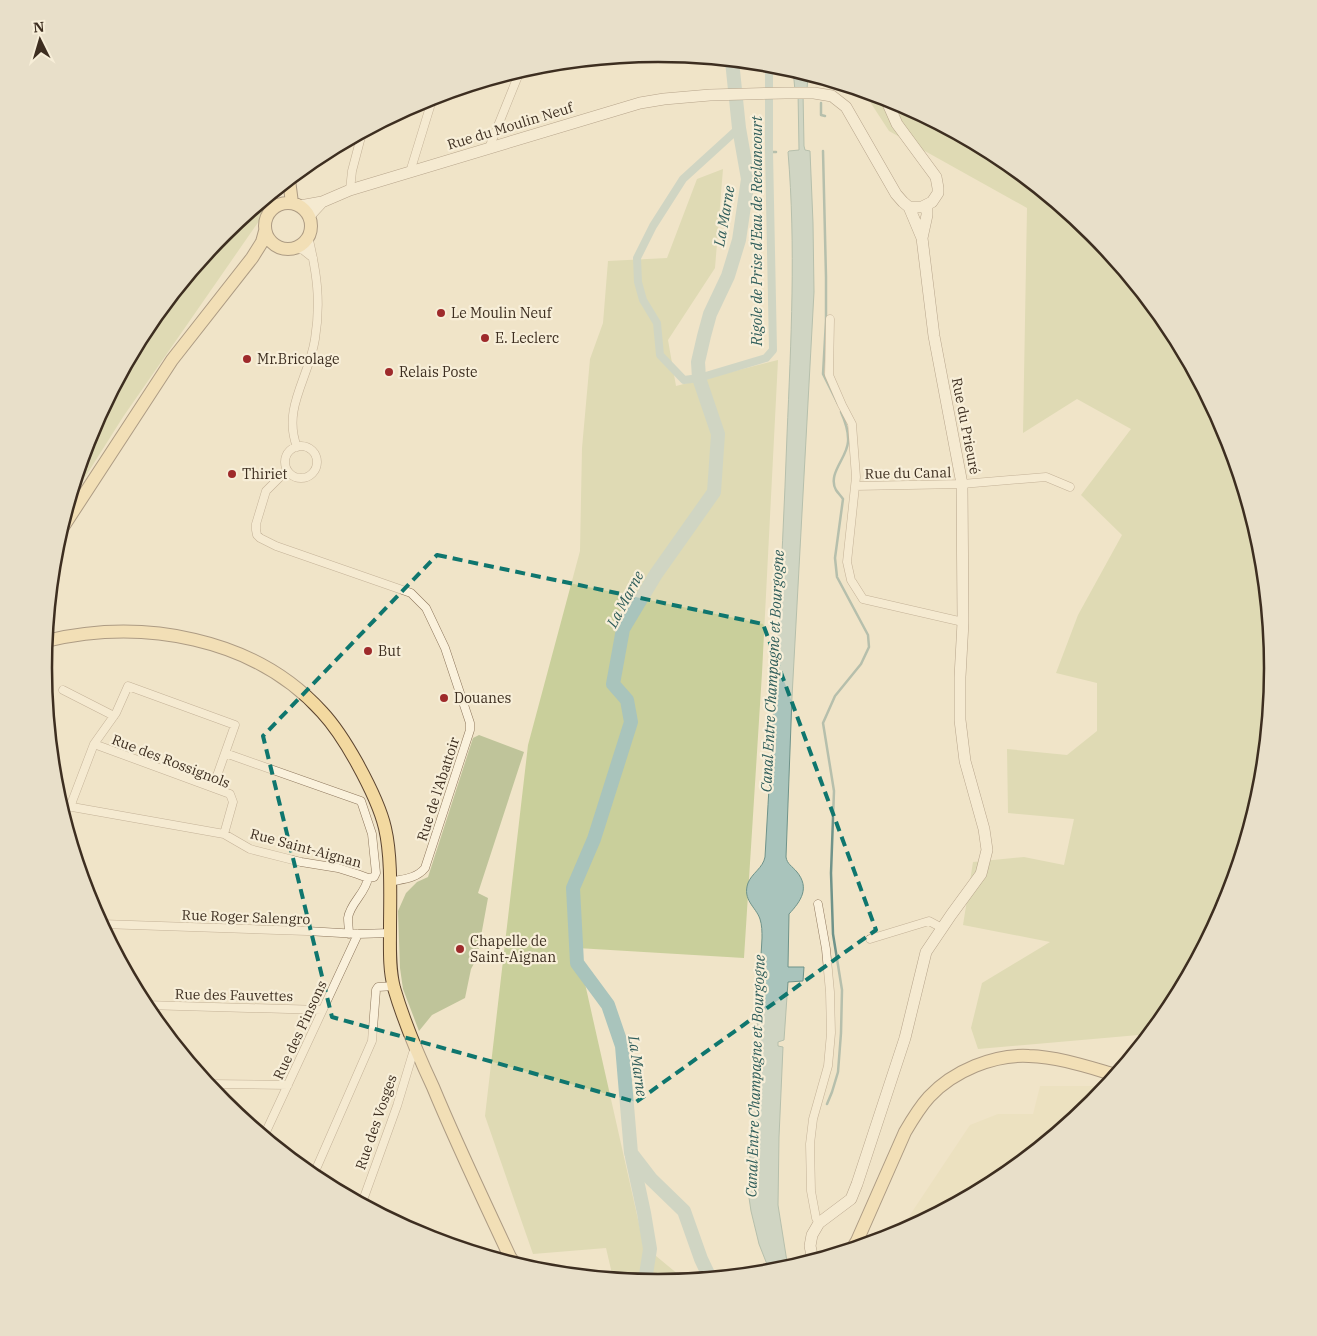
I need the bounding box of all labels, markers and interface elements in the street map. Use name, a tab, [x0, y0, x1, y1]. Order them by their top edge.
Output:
north arrow	[15, 15, 65, 65]
text: N	[33, 18, 45, 36]
street label: Rue du Moulin Neuf	[445, 98, 576, 154]
water label: Rigole de Prise d'Eau de Reclancourt	[747, 115, 766, 347]
water label: La Marne	[709, 184, 739, 249]
place label: Le Moulin Neuf	[451, 304, 553, 322]
marker: Le Moulin Neuf	[435, 307, 447, 319]
place label: E. Leclerc	[495, 329, 559, 347]
marker: E. Leclerc	[479, 332, 491, 344]
place label: Mr.Bricolage	[257, 350, 340, 368]
marker: Mr.Bricolage	[241, 353, 253, 365]
place label: Relais Poste	[399, 363, 478, 381]
marker: Relais Poste	[383, 366, 395, 378]
street label: Rue du Prieuré	[948, 376, 984, 476]
street label: Rue du Canal	[865, 463, 951, 483]
place label: Thiriet	[242, 465, 287, 483]
marker: Thiriet	[226, 468, 238, 480]
water label: Canal Entre Champagne et Bourgogne	[756, 549, 788, 793]
water label: La Marne	[602, 567, 648, 631]
place label: But	[378, 642, 401, 660]
marker: But	[362, 645, 374, 657]
place label: Douanes	[454, 689, 512, 707]
marker: Douanes	[438, 692, 450, 704]
street label: Rue des Rossignols	[109, 730, 233, 792]
street label: Rue de l'Abattoir	[413, 734, 464, 843]
street label: Rue Saint-Aignan	[248, 824, 364, 872]
street label: Rue Roger Salengro	[181, 906, 311, 928]
place label: Chapelle de Saint-Aignan	[470, 932, 556, 966]
marker: Chapelle de Saint-Aignan	[454, 943, 466, 955]
water label: Canal Entre Champagne et Bourgogne	[741, 954, 769, 1198]
street label: Rue des Pinsons	[269, 977, 331, 1083]
street label: Rue des Fauvettes	[175, 985, 293, 1005]
water label: La Marne	[624, 1033, 652, 1098]
street label: Rue des Vosges	[351, 1072, 401, 1172]

